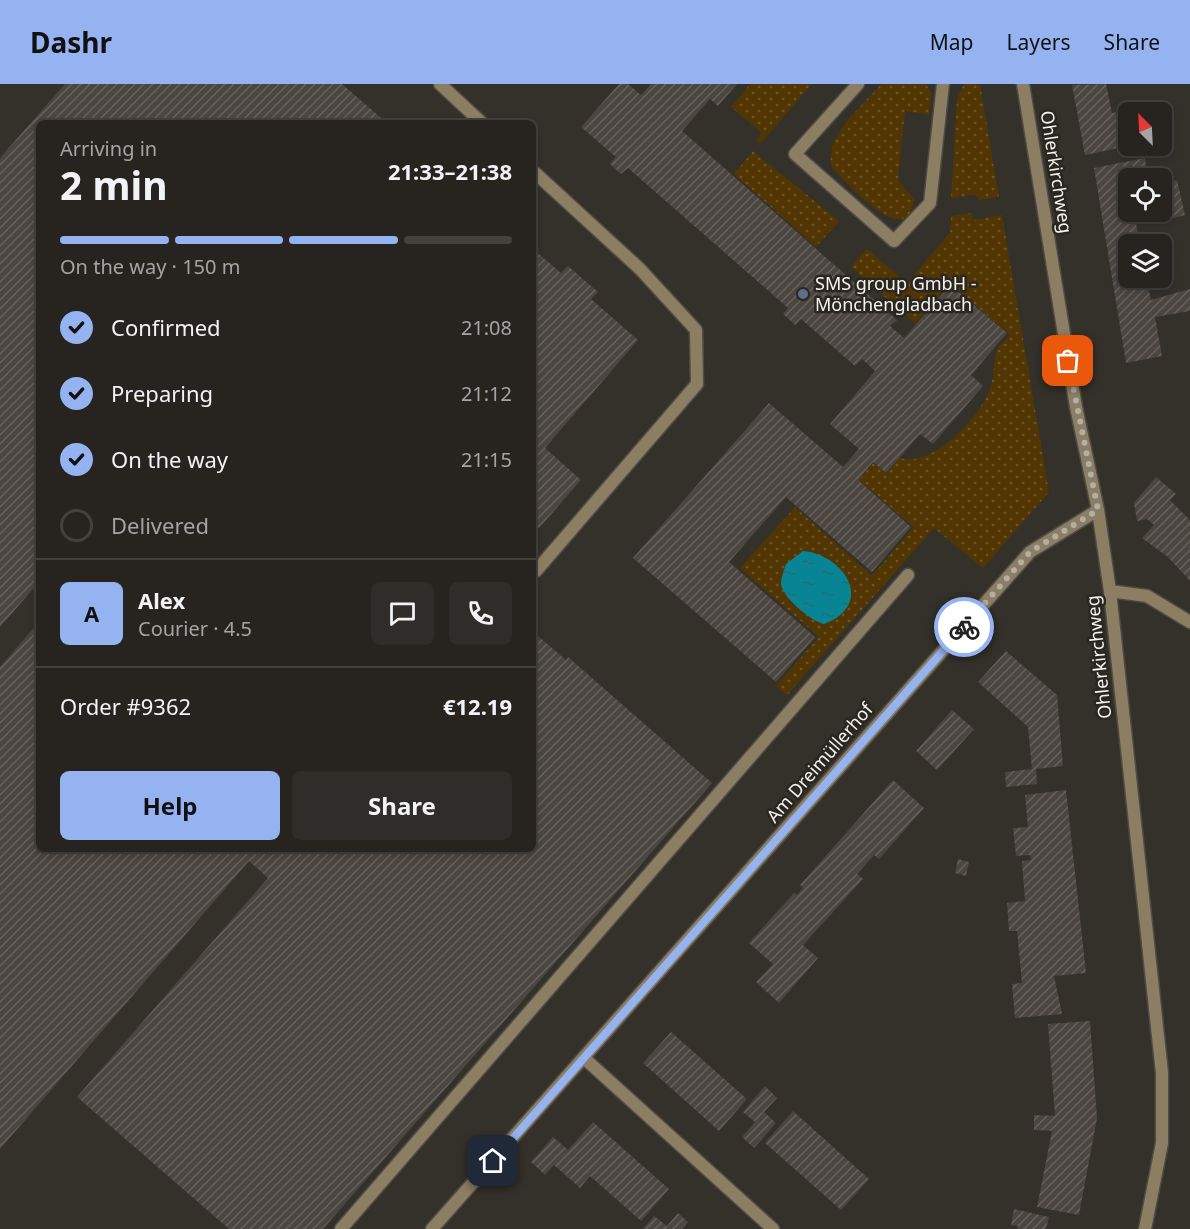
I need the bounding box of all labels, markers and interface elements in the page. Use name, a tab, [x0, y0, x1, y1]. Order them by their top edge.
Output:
text: Dashr	[30, 23, 112, 61]
text: Map	[930, 28, 974, 56]
text: Layers	[1007, 28, 1071, 56]
text: Share	[1104, 28, 1160, 56]
north arrow	[1118, 102, 1172, 156]
map controls	[1118, 102, 1172, 288]
street label: Ohlerkirchweg	[1035, 109, 1079, 235]
text: Arriving in	[60, 135, 157, 162]
text: 21:33–21:38	[388, 156, 512, 186]
text: 2 min	[60, 158, 167, 211]
button: locate	[1118, 168, 1172, 222]
button: layers	[1118, 234, 1172, 288]
text: On the way · 150 m	[60, 253, 240, 280]
place label: SMS group GmbH - Mönchengladbach	[815, 271, 977, 316]
marker: SMS group GmbH - Mönchengladbach	[796, 287, 810, 301]
icon: check	[60, 311, 93, 344]
text: Confirmed	[111, 312, 221, 342]
text: 21:08	[461, 314, 512, 341]
pin	[1042, 335, 1093, 386]
icon: bag	[1051, 344, 1084, 377]
icon: check	[60, 377, 93, 410]
text: Preparing	[111, 378, 213, 408]
text: 21:12	[461, 380, 512, 407]
icon: check	[60, 443, 93, 476]
text: On the way	[111, 444, 228, 474]
text: 21:15	[461, 446, 512, 473]
text: Delivered	[111, 510, 209, 540]
button: chat	[371, 582, 434, 645]
button: phone	[449, 582, 512, 645]
text: Alex	[138, 585, 185, 615]
street label: Ohlerkirchweg	[1080, 594, 1116, 720]
courier	[934, 597, 994, 657]
text: A	[84, 598, 99, 628]
icon: bike	[948, 611, 981, 644]
text: Courier · 4.5	[138, 615, 252, 642]
text: Order #9362	[60, 691, 191, 721]
text: €12.19	[443, 691, 512, 721]
street label: Am Dreimüllerhof	[761, 697, 878, 827]
button: Help	[60, 771, 280, 840]
button: Share	[292, 771, 512, 840]
pin	[467, 1135, 518, 1186]
icon: home	[476, 1144, 509, 1177]

